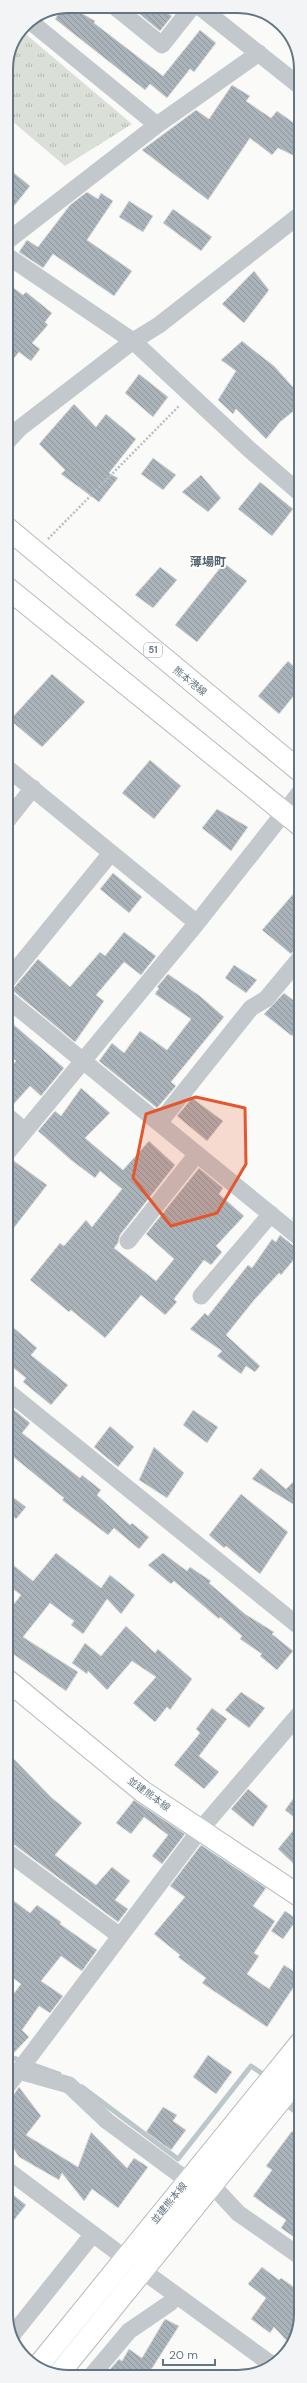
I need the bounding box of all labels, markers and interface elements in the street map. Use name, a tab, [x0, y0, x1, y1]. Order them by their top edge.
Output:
district label: 薄場町	[190, 554, 226, 570]
road number: 51	[144, 643, 162, 657]
street label: 熊本港線	[170, 663, 210, 699]
street label: 並建熊本線	[125, 1774, 173, 1814]
street label: 並建熊本線	[148, 2179, 190, 2227]
scale bar	[163, 2341, 215, 2367]
text: 20 m	[169, 2347, 198, 2363]

